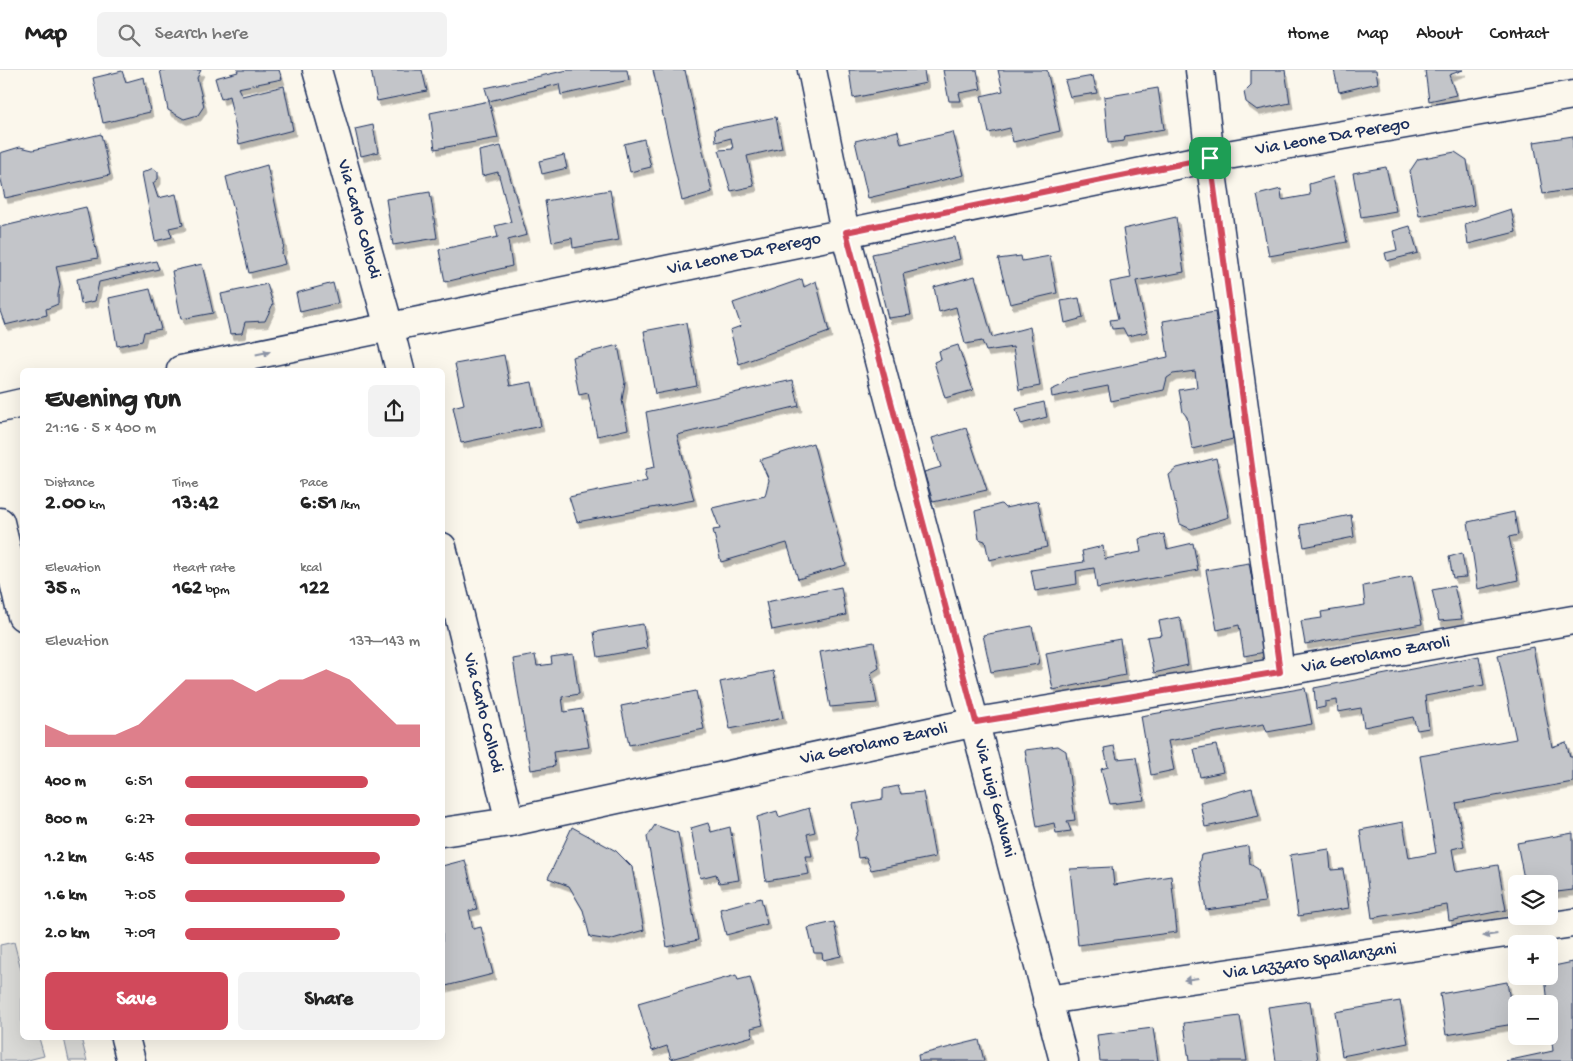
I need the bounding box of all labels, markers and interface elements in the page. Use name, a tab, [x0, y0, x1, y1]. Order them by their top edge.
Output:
search box	[97, 12, 447, 57]
text: Map	[25, 20, 67, 49]
icon: search	[115, 21, 143, 49]
text: Search here	[155, 23, 248, 46]
text: Home	[1287, 24, 1329, 45]
text: Map	[1357, 24, 1388, 45]
text: About	[1416, 24, 1462, 45]
text: Contact	[1490, 24, 1548, 45]
street label: Via Leone Da Perego	[1253, 113, 1411, 161]
pin	[1189, 137, 1231, 179]
icon: arrive	[1196, 144, 1224, 172]
street label: Via Carlo Collodi	[332, 156, 386, 281]
street label: Via Leone Da Perego	[665, 228, 823, 280]
one-way arrow	[255, 349, 270, 357]
text: Evening run	[45, 384, 181, 417]
button: share	[368, 385, 420, 437]
text: 21:16 · 5 × 400 m	[45, 420, 156, 439]
text: Distance	[45, 475, 94, 492]
text: Time	[173, 475, 198, 492]
text: Pace	[300, 475, 328, 492]
text: 2.00	[45, 492, 86, 517]
text: 13:42	[173, 492, 219, 517]
text: 6:51	[300, 492, 337, 517]
text: km	[86, 497, 105, 514]
text: /km	[337, 497, 360, 514]
text: Elevation	[45, 560, 101, 577]
text: Heart rate	[173, 560, 235, 577]
text: kcal	[300, 560, 322, 577]
text: 35	[45, 577, 67, 602]
text: 162	[173, 577, 202, 602]
text: 122	[300, 577, 329, 602]
text: m	[67, 582, 80, 599]
text: bpm	[202, 582, 230, 599]
street label: Via Gerolamo Zaroli	[1299, 631, 1452, 679]
text: Elevation	[45, 633, 109, 652]
text: 137–143 m	[350, 633, 420, 652]
street label: Via Carlo Collodi	[458, 650, 508, 775]
street label: Via Gerolamo Zaroli	[797, 718, 950, 770]
street label: Via Luigi Galvani	[969, 736, 1020, 860]
text: 400 m	[45, 773, 86, 792]
text: 6:51	[125, 773, 153, 792]
text: 800 m	[45, 811, 87, 830]
text: 6:27	[125, 811, 154, 830]
text: 1.2 km	[45, 849, 87, 868]
text: 6:45	[125, 849, 154, 868]
map controls	[1508, 875, 1558, 1045]
button: layers	[1508, 875, 1558, 925]
text: 1.6 km	[45, 887, 87, 906]
text: 7:05	[125, 887, 156, 906]
text: 2.0 km	[45, 925, 89, 944]
text: 7:09	[125, 925, 155, 944]
one-way arrow	[1482, 932, 1498, 940]
button: +	[1508, 935, 1558, 985]
street label: Via Lazzaro Spallanzani	[1221, 938, 1398, 985]
button: Save	[45, 972, 228, 1030]
button: Share	[238, 972, 420, 1030]
one-way arrow	[1182, 975, 1198, 983]
button: −	[1508, 995, 1558, 1045]

